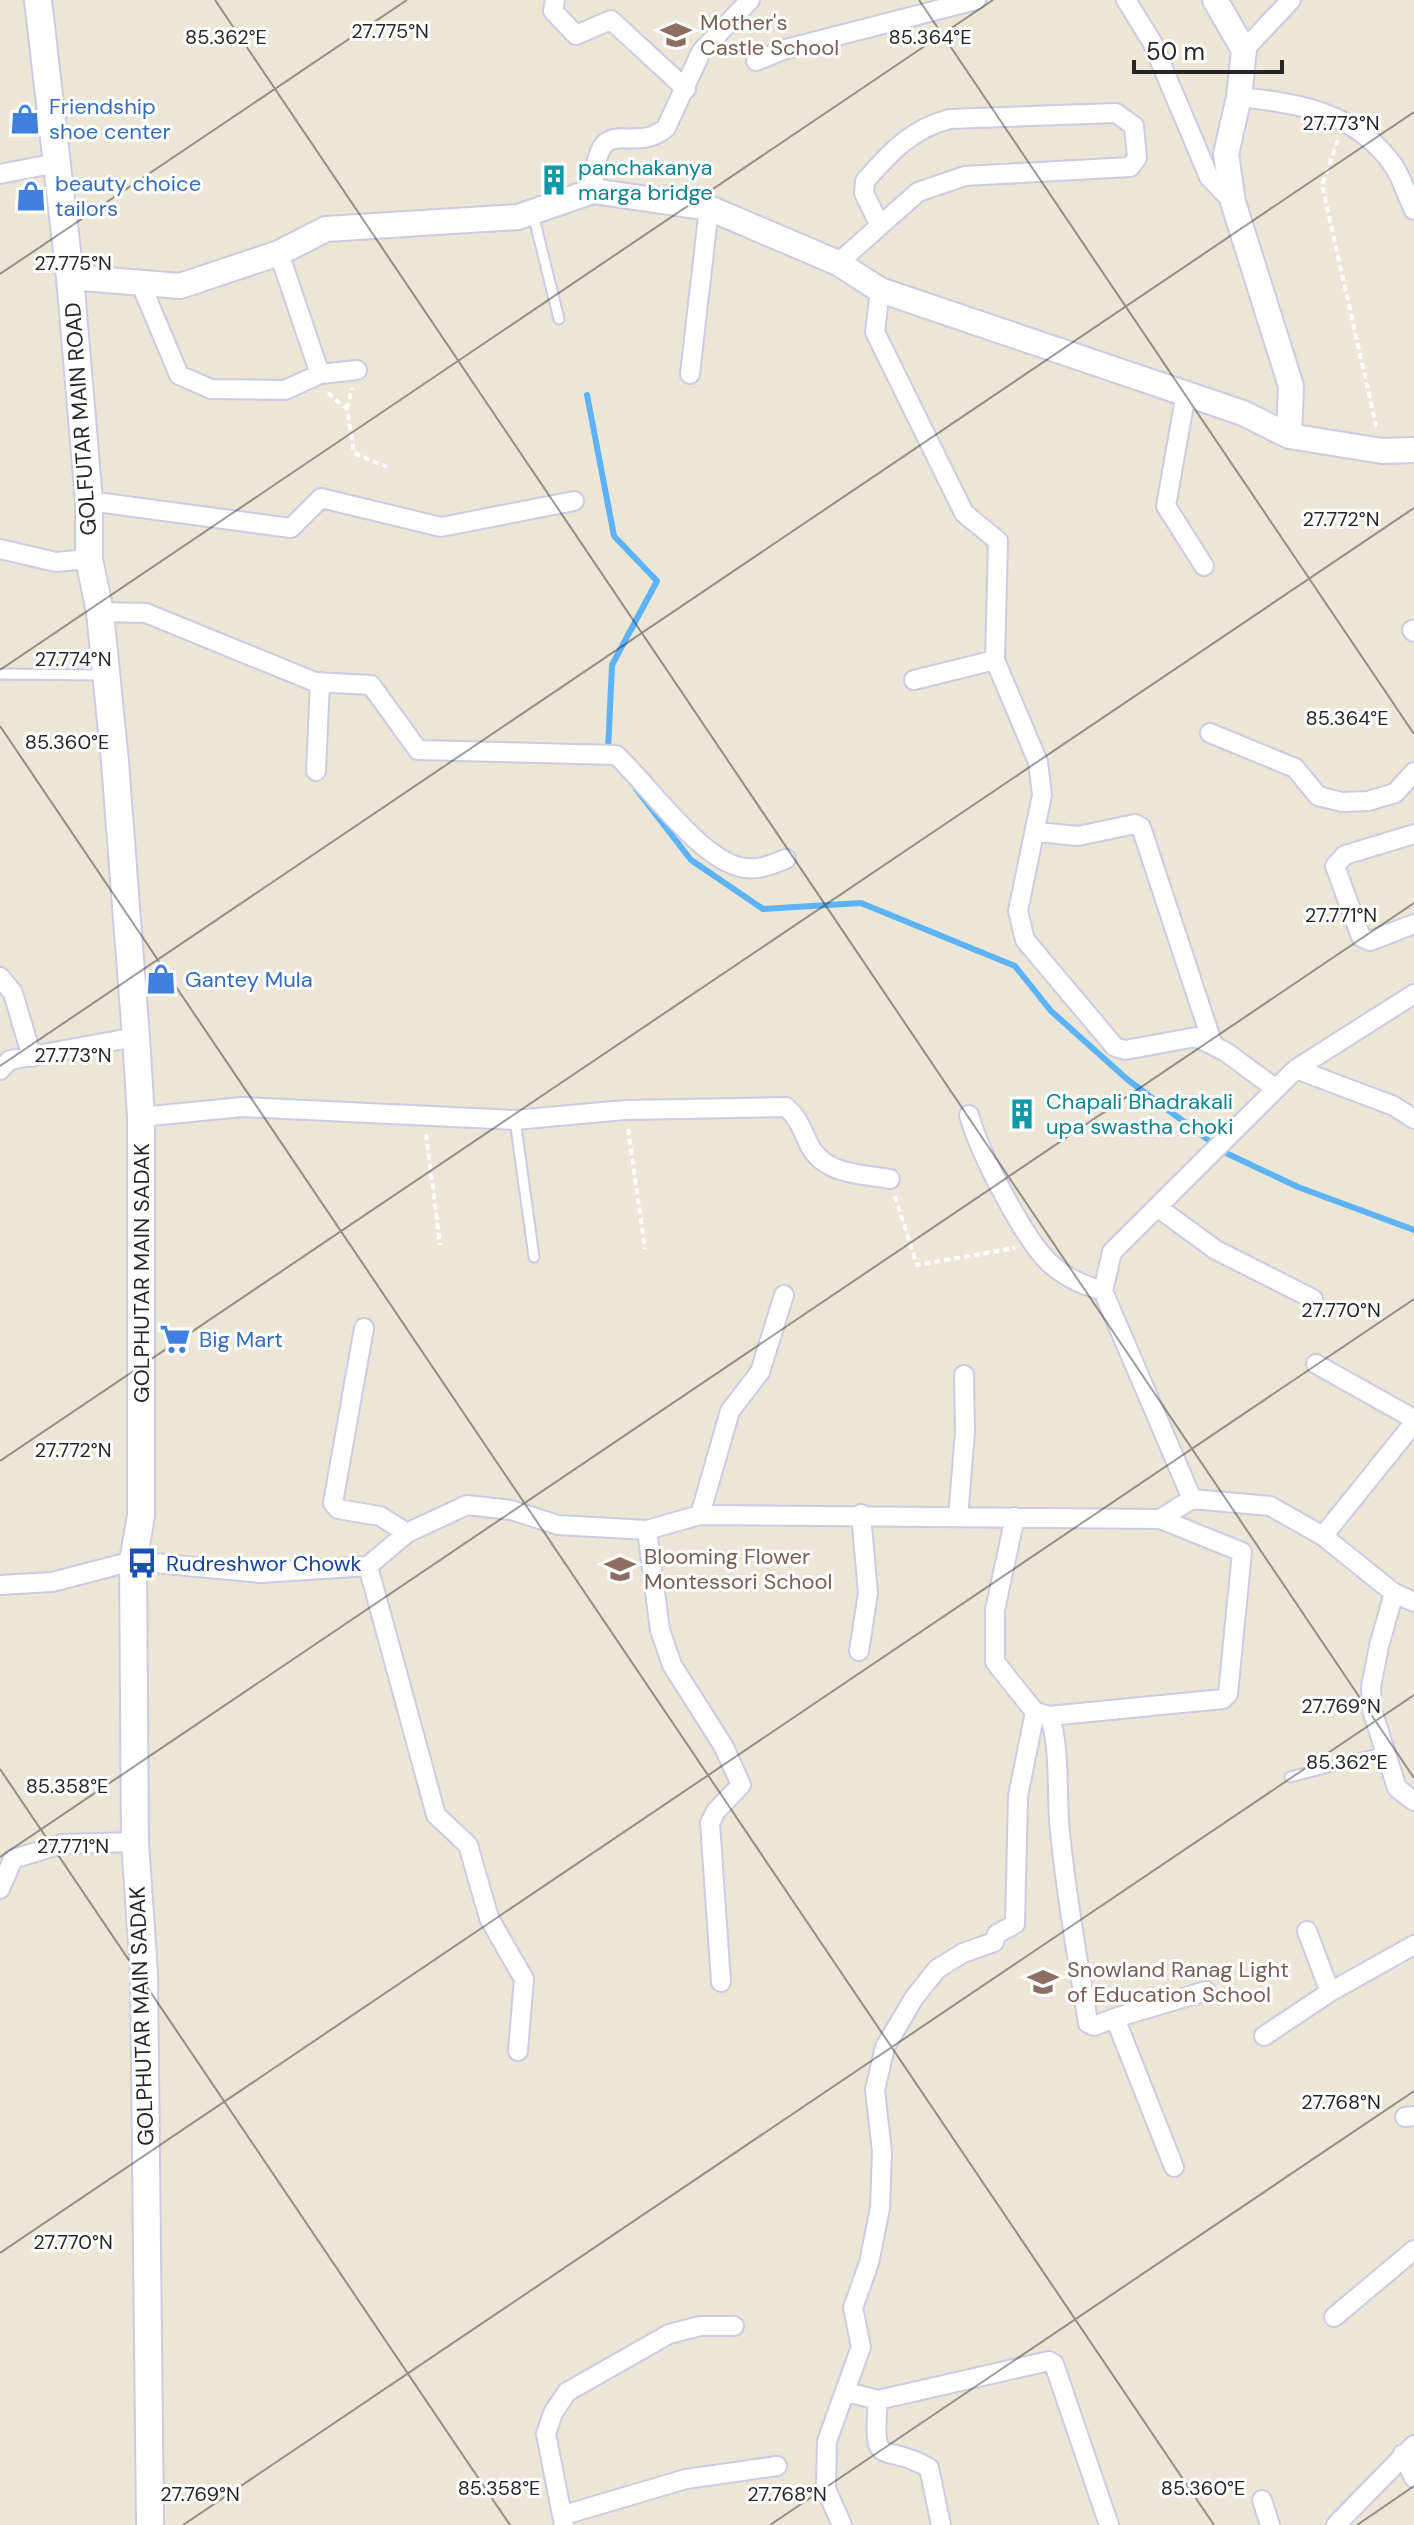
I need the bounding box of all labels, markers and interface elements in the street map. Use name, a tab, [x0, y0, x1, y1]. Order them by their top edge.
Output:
place label: Mother's Castle School	[700, 8, 839, 62]
text: 27.775°N	[351, 18, 429, 44]
school or university icon: Mother's Castle School	[659, 18, 693, 52]
text: 85.362°E	[185, 24, 267, 50]
text: 85.364°E	[889, 24, 972, 50]
scale bar	[1134, 24, 1282, 74]
text: 50 m	[1146, 36, 1205, 67]
place label: Friendship shoe center	[49, 92, 171, 146]
shop icon: Friendship shoe center	[8, 102, 42, 136]
text: 27.773°N	[1302, 110, 1380, 136]
place label: panchakanya marga bridge	[578, 153, 713, 207]
building icon: panchakanya marga bridge	[537, 163, 571, 197]
place label: beauty choice tailors	[55, 169, 201, 223]
shop icon: beauty choice tailors	[14, 179, 48, 213]
text: 27.775°N	[34, 250, 112, 276]
street label: GOLFUTAR MAIN ROAD	[58, 301, 103, 537]
text: 27.772°N	[1302, 506, 1380, 532]
text: 27.774°N	[34, 646, 112, 672]
text: 85.364°E	[1306, 705, 1389, 731]
text: 85.360°E	[25, 729, 109, 755]
text: 27.771°N	[1305, 902, 1377, 928]
shop icon: Gantey Mula	[144, 962, 178, 996]
place label: Gantey Mula	[185, 965, 313, 994]
text: 27.773°N	[34, 1042, 112, 1068]
place label: Chapali Bhadrakali upa swastha choki	[1046, 1087, 1234, 1141]
building icon: Chapali Bhadrakali upa swastha choki	[1005, 1097, 1039, 1131]
street label: GOLPHUTAR MAIN SADAK	[127, 1143, 156, 1403]
text: 27.770°N	[1301, 1297, 1381, 1323]
supermarket icon: Big Mart	[158, 1322, 192, 1356]
place label: Big Mart	[199, 1325, 283, 1354]
text: 27.772°N	[34, 1437, 112, 1463]
place label: Blooming Flower Montessori School	[644, 1542, 832, 1596]
bus stop icon: Rudreshwor Chowk	[125, 1546, 159, 1580]
place label: Rudreshwor Chowk	[166, 1549, 362, 1578]
school or university icon: Blooming Flower Montessori School	[603, 1552, 637, 1586]
text: 27.769°N	[1301, 1693, 1381, 1719]
text: 85.362°E	[1306, 1749, 1388, 1775]
text: 85.358°E	[26, 1773, 108, 1799]
text: 27.771°N	[37, 1833, 109, 1859]
street label: GOLPHUTAR MAIN SADAK	[122, 1886, 161, 2146]
place label: Snowland Ranag Light of Education School	[1067, 1955, 1289, 2009]
school or university icon: Snowland Ranag Light of Education School	[1026, 1965, 1060, 1999]
text: 27.768°N	[1301, 2089, 1381, 2115]
text: 27.770°N	[33, 2229, 113, 2255]
text: 85.358°E	[458, 2475, 540, 2501]
text: 85.360°E	[1161, 2475, 1245, 2501]
text: 27.769°N	[160, 2481, 240, 2507]
text: 27.768°N	[747, 2481, 827, 2507]

